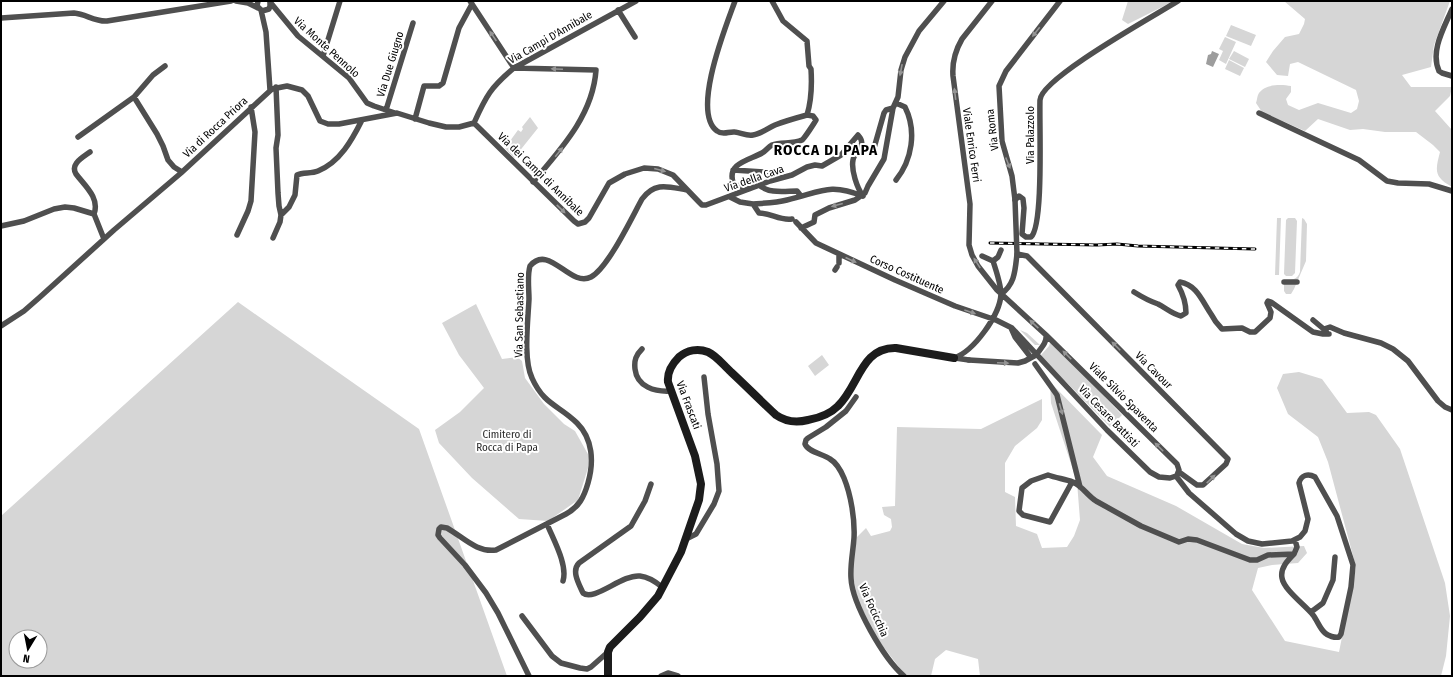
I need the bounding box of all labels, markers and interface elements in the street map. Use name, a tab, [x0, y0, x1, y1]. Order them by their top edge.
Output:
street label: Via Campi D'Annibale	[506, 8, 594, 67]
street label: Via Monte Pennolo	[291, 14, 362, 80]
one-way arrow	[1032, 26, 1040, 37]
street label: Via Due Giugno	[374, 29, 407, 99]
one-way arrow	[489, 30, 497, 41]
one-way arrow	[898, 64, 904, 76]
one-way arrow	[550, 66, 563, 72]
one-way arrow	[952, 88, 958, 100]
street label: Via di Rocca Priora	[181, 94, 250, 160]
street label: Via Palazzolo	[1024, 106, 1037, 164]
street label: Viale Enrico Ferri	[960, 107, 983, 183]
street label: Via Roma	[983, 108, 1001, 151]
street label: Via dei Campi di Annibale	[495, 130, 586, 219]
district label: ROCCA DI PAPA	[774, 141, 878, 159]
one-way arrow	[554, 147, 563, 157]
one-way arrow	[1005, 157, 1011, 169]
street label: Via della Cava	[723, 162, 786, 195]
one-way arrow	[654, 167, 666, 173]
one-way arrow	[831, 203, 844, 209]
one-way arrow	[556, 204, 566, 214]
street label: Corso Costituente	[868, 252, 946, 297]
one-way arrow	[845, 257, 857, 263]
one-way arrow	[973, 258, 980, 269]
street label: Via San Sebastiano	[512, 272, 527, 358]
one-way arrow	[965, 309, 977, 315]
one-way arrow	[1029, 319, 1039, 329]
one-way arrow	[1111, 341, 1121, 351]
street label: Via Cavour	[1132, 349, 1175, 392]
one-way arrow	[1062, 350, 1072, 360]
one-way arrow	[997, 359, 1009, 366]
street label: Viale Silvio Spaventa	[1086, 360, 1161, 435]
street label: Via Frascati	[673, 379, 704, 431]
street label: Via Cesare Battisti	[1076, 383, 1142, 450]
one-way arrow	[1058, 403, 1064, 415]
park label: Cimitero di Rocca di Papa	[476, 428, 538, 454]
one-way arrow	[1154, 442, 1164, 452]
one-way arrow	[1206, 474, 1216, 483]
street label: Via Focicchia	[856, 581, 891, 639]
north arrow	[8, 629, 48, 669]
text: N	[22, 651, 31, 665]

